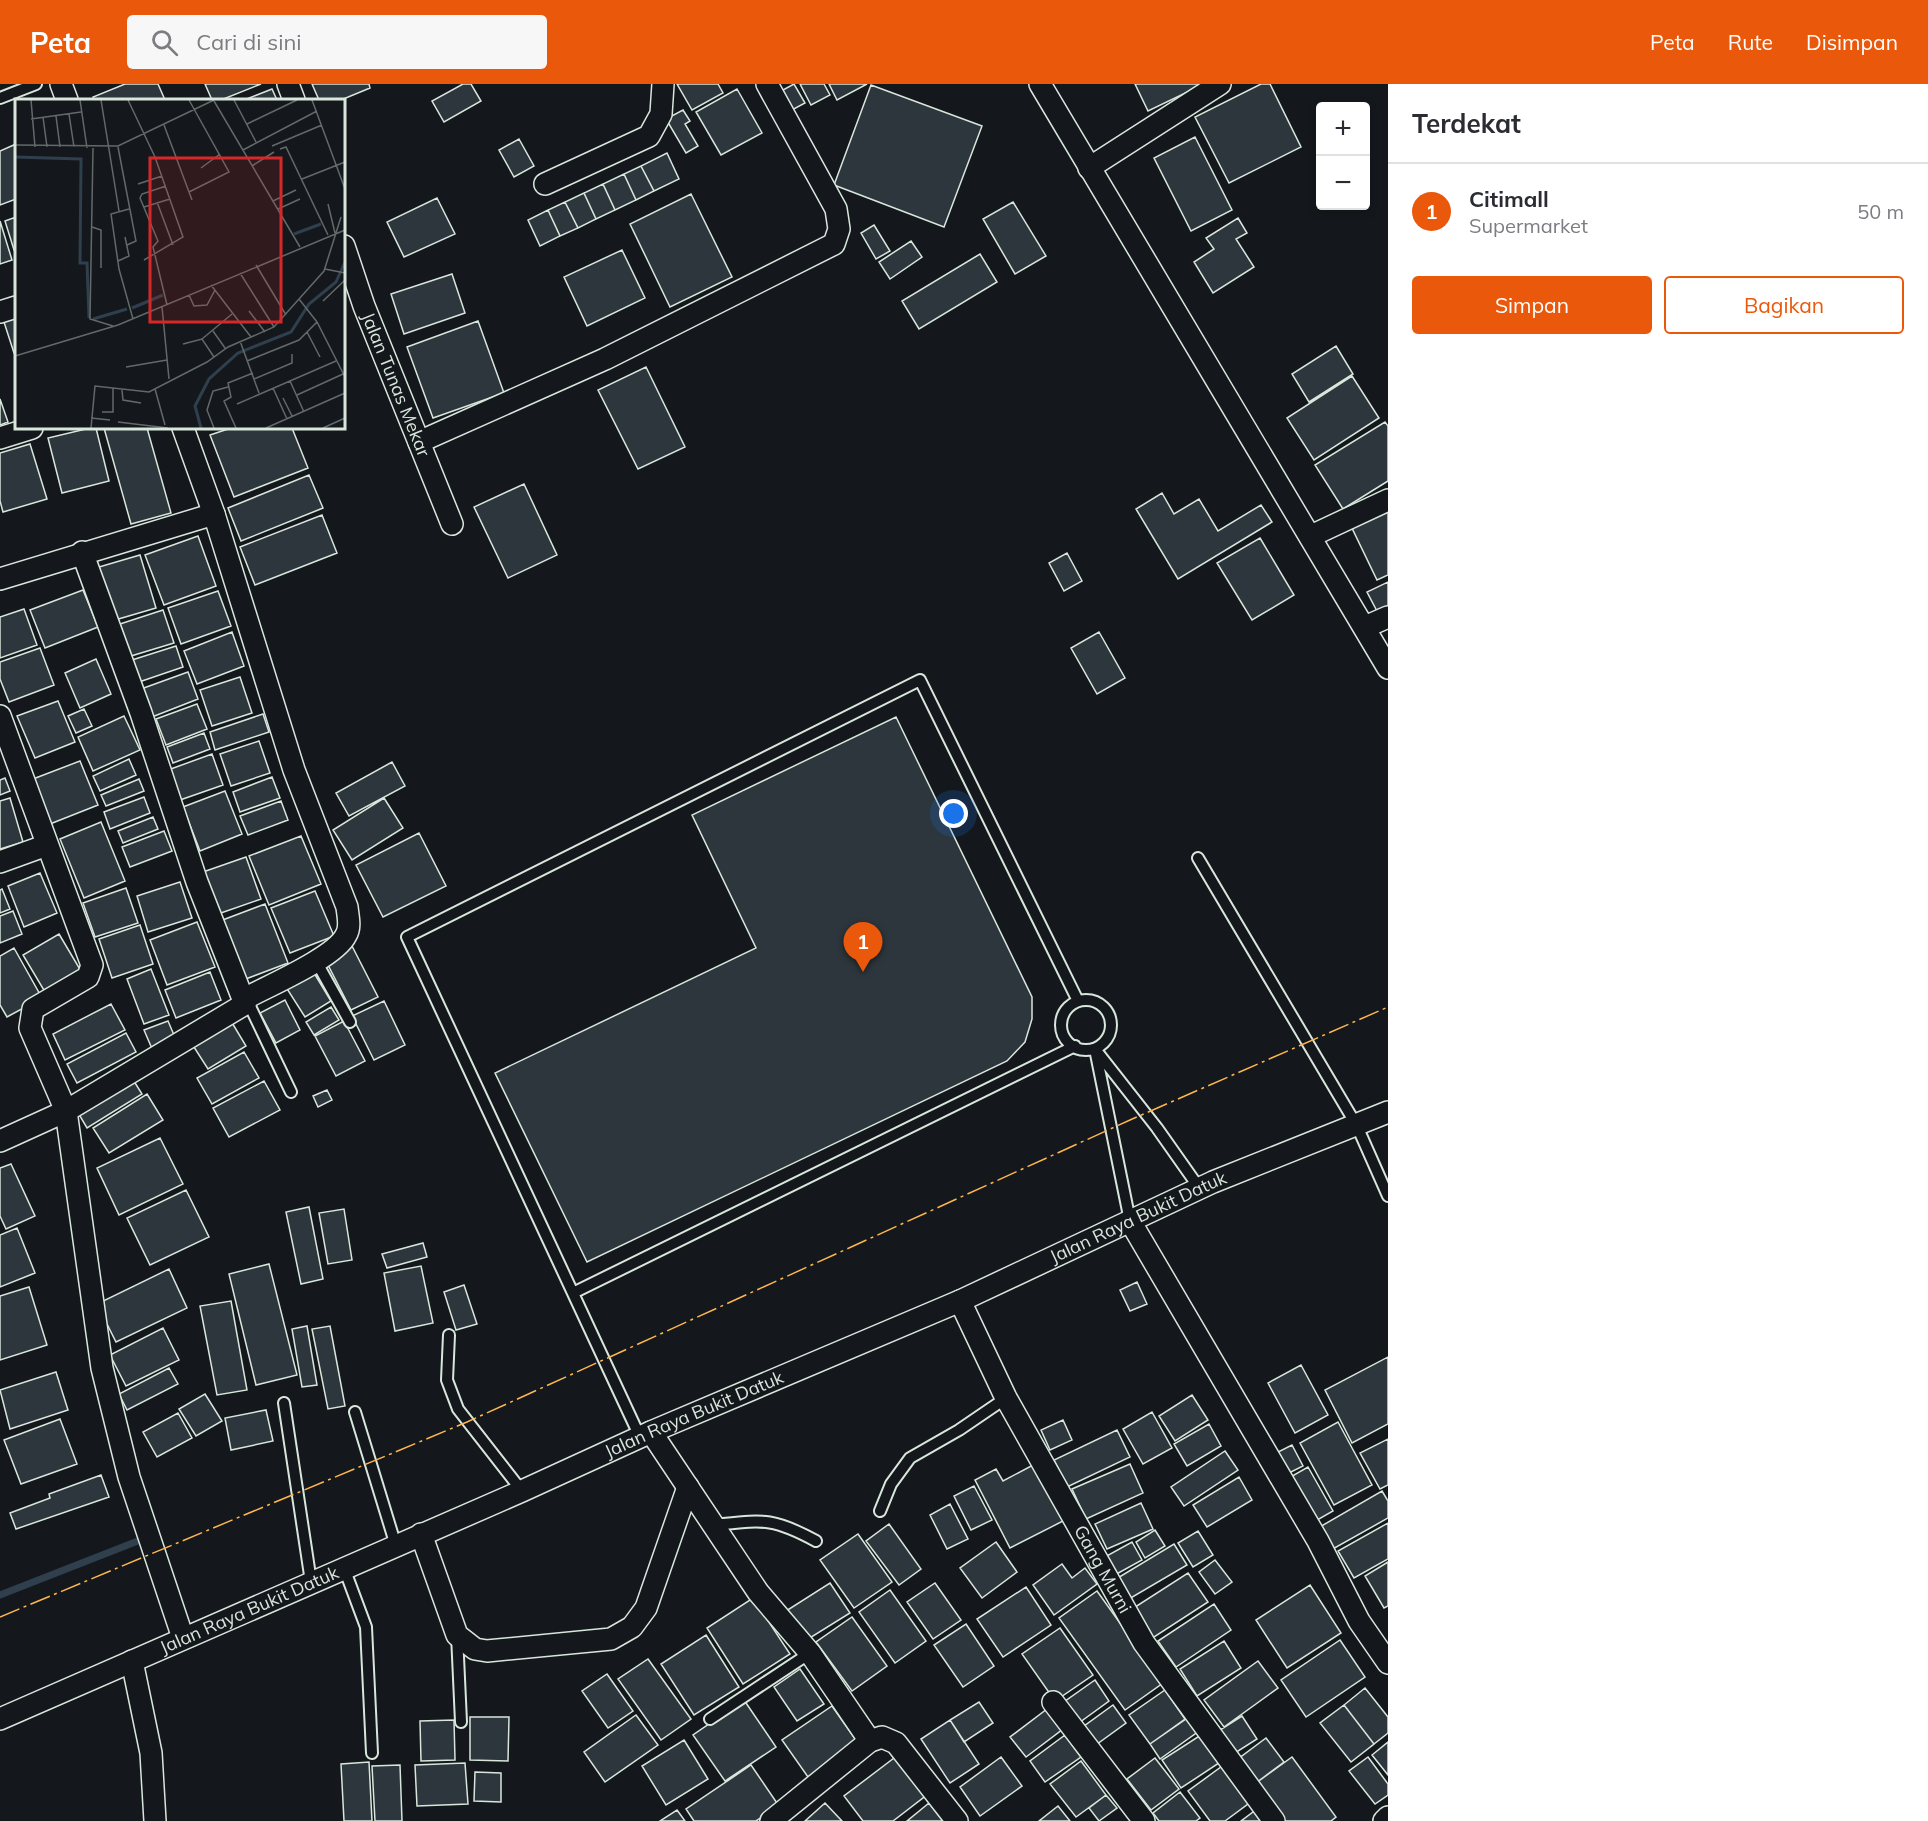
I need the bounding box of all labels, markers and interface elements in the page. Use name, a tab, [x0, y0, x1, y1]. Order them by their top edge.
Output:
search box	[127, 15, 547, 69]
text: Peta	[30, 25, 91, 60]
icon: search	[148, 26, 181, 59]
text: Cari di sini	[196, 28, 302, 56]
text: Peta	[1650, 29, 1695, 55]
text: Rute	[1728, 29, 1773, 55]
text: Disimpan	[1806, 29, 1898, 55]
inset map	[15, 99, 345, 429]
map controls	[1316, 102, 1370, 210]
button: +	[1316, 102, 1370, 156]
text: Terdekat	[1412, 107, 1521, 140]
button: −	[1316, 156, 1370, 210]
text: Citimall	[1469, 185, 1549, 213]
text: 1	[1426, 199, 1438, 224]
text: 50 m	[1857, 199, 1904, 224]
text: Supermarket	[1469, 213, 1588, 238]
button: Simpan	[1412, 276, 1652, 334]
button: Bagikan	[1664, 276, 1904, 334]
street label: Jalan Tunas Mekar	[357, 309, 436, 460]
your location	[939, 799, 968, 828]
pin: 1	[844, 922, 882, 972]
street label: Jalan Raya Bukit Datuk	[1046, 1166, 1230, 1268]
street label: Jalan Raya Bukit Datuk	[601, 1365, 787, 1463]
street label: Gang Murni	[1069, 1521, 1137, 1617]
street label: Jalan Raya Bukit Datuk	[156, 1560, 343, 1659]

